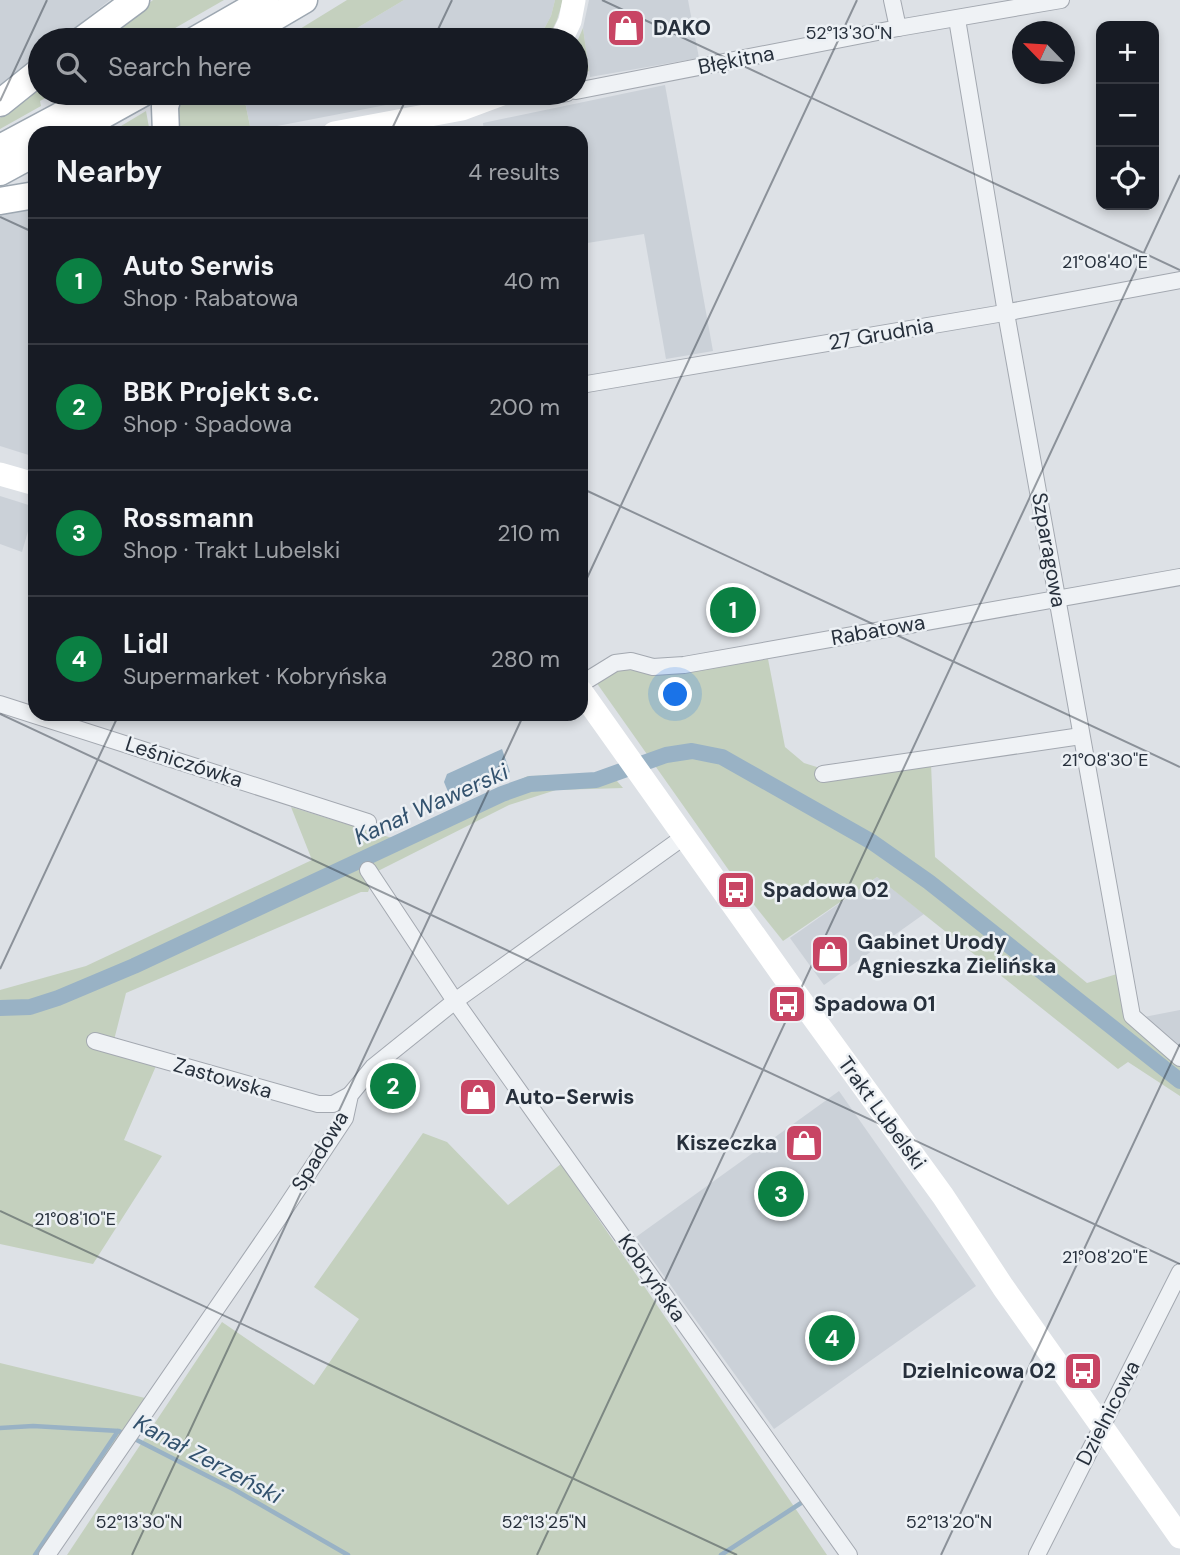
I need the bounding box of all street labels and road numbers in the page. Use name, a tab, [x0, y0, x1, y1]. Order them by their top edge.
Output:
street label: Błękitna	[695, 39, 777, 81]
street label: 27 Grudnia	[826, 311, 936, 357]
street label: Szparagowa	[1025, 490, 1073, 610]
street label: Rabatowa	[829, 608, 927, 652]
street label: Leśniczówka	[122, 730, 246, 794]
street label: Zastowska	[170, 1051, 276, 1105]
street label: Trakt Lubelski	[832, 1051, 932, 1175]
street label: Spadowa	[285, 1106, 355, 1196]
street label: Kobryńska	[612, 1229, 692, 1327]
street label: Dzielnicowa	[1070, 1356, 1146, 1470]

